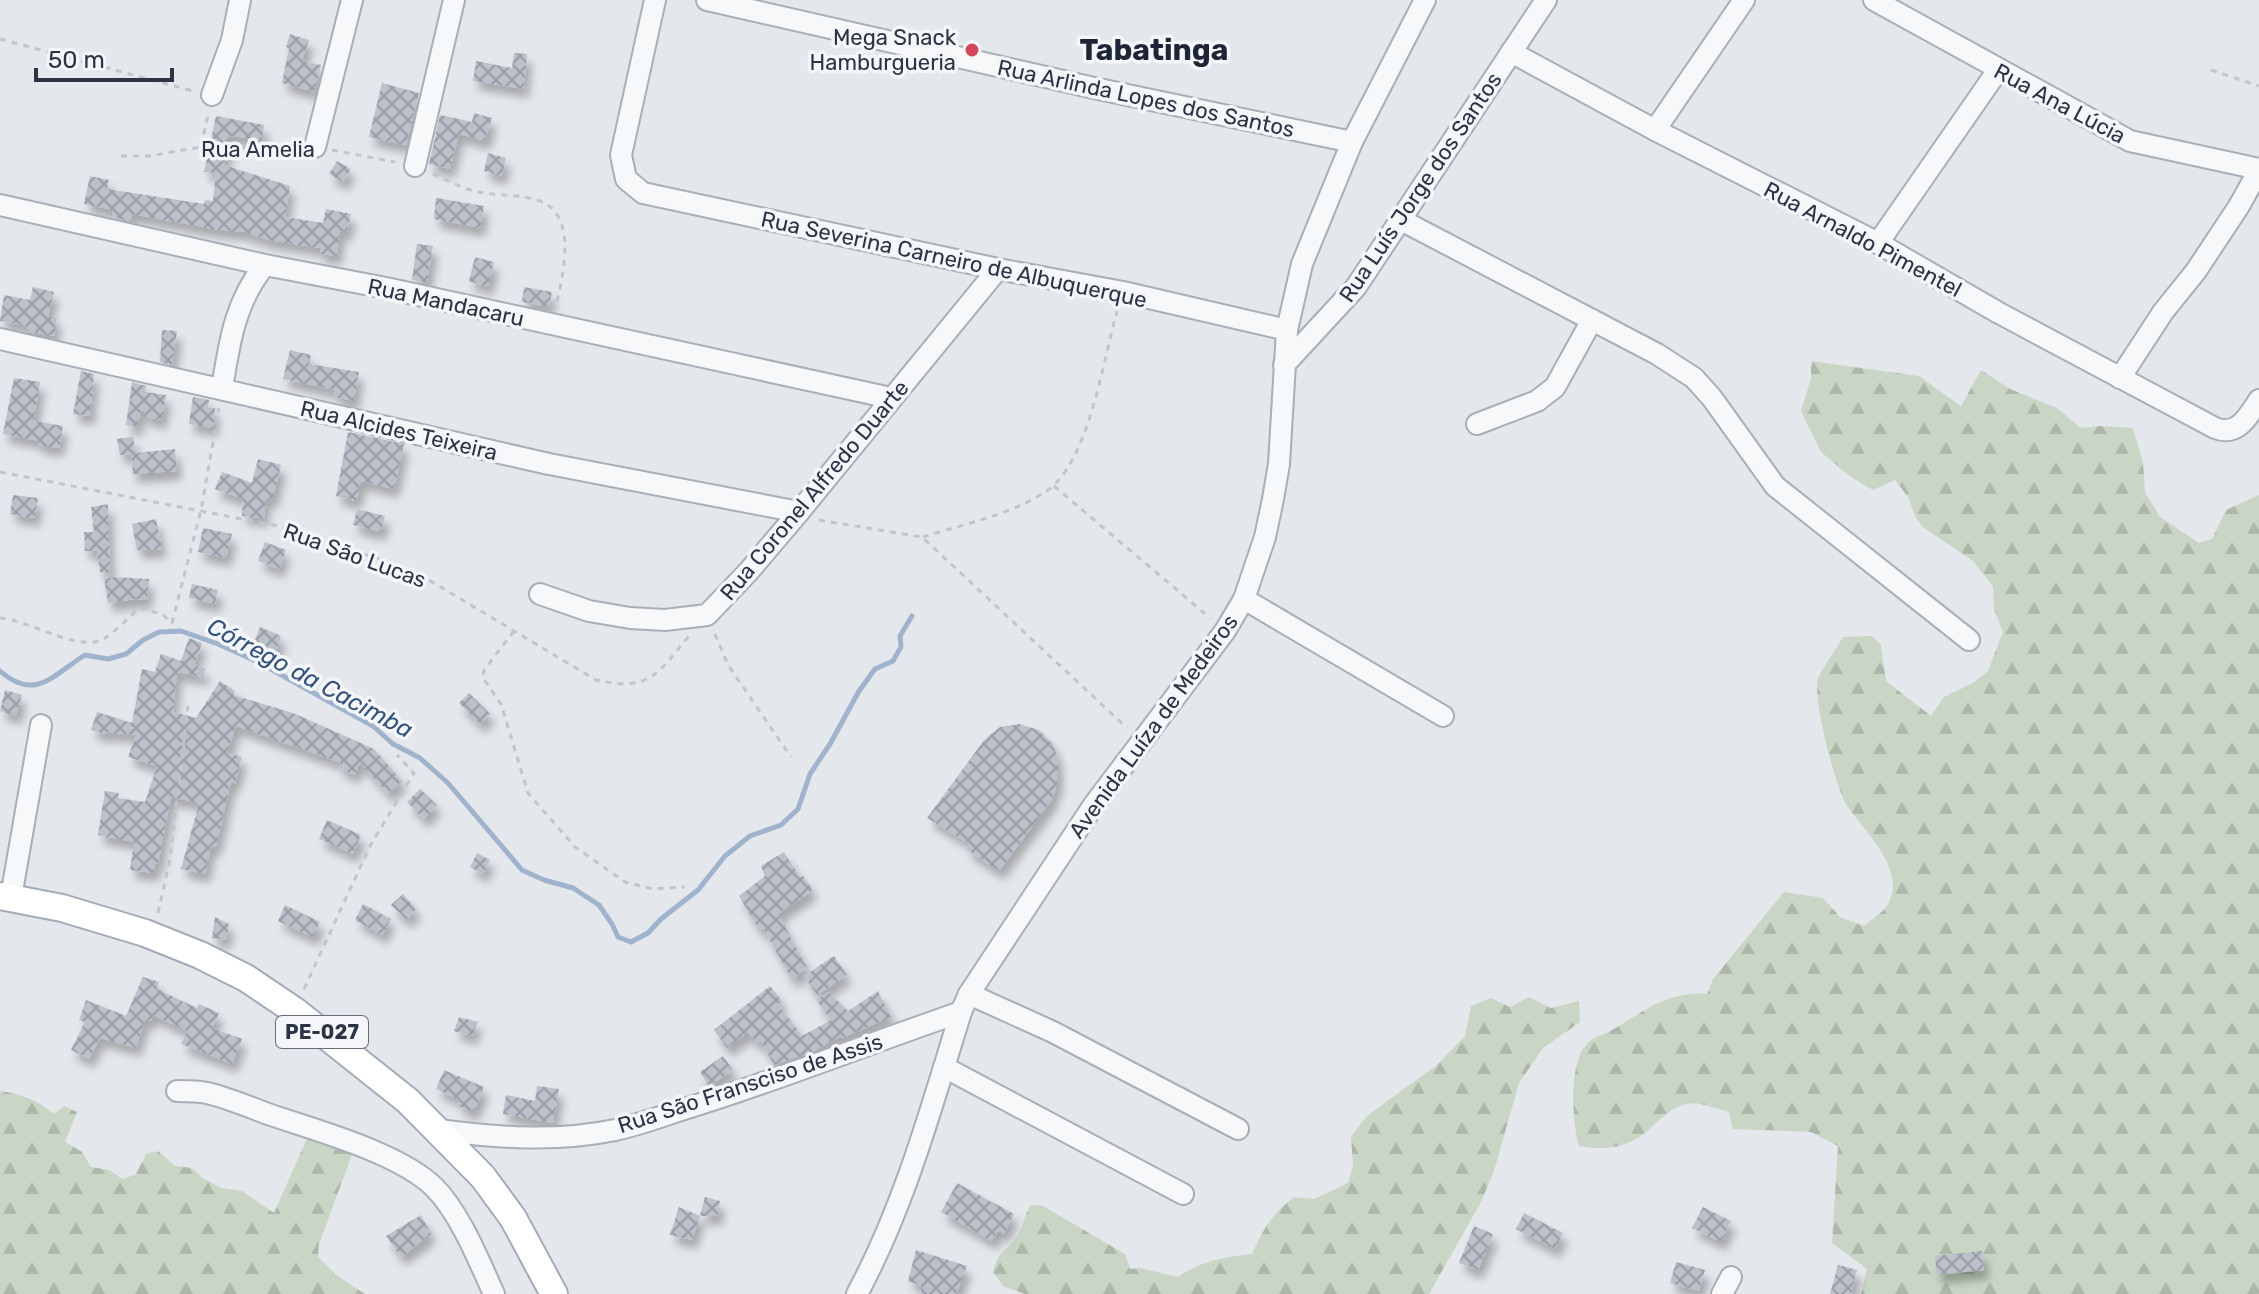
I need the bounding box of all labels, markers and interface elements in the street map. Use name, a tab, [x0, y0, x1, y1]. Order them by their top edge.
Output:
place label: Mega Snack Hamburgueria	[810, 24, 957, 76]
scale bar	[36, 32, 172, 82]
district label: Tabatinga	[1079, 32, 1229, 68]
marker: Mega Snack Hamburgueria	[963, 41, 981, 59]
text: 50 m	[48, 46, 105, 74]
street label: Rua Arlinda Lopes dos Santos	[995, 54, 1297, 143]
street label: Rua Ana Lúcia	[1989, 57, 2130, 149]
street label: Rua Luís Jorge dos Santos	[1333, 67, 1508, 307]
street label: Rua Amelia	[201, 136, 315, 163]
street label: Rua Arnaldo Pimentel	[1759, 176, 1966, 303]
street label: Rua Severina Carneiro de Albuquerque	[758, 205, 1149, 314]
street label: Rua Mandacaru	[365, 273, 527, 332]
street label: Rua Coronel Alfredo Duarte	[714, 375, 914, 606]
street label: Rua Alcides Teixeira	[298, 395, 500, 466]
street label: Rua São Lucas	[280, 517, 430, 594]
street label: Avenida Luíza de Medeiros	[1063, 609, 1244, 843]
water label: Córrego da Cacimba	[203, 612, 417, 744]
road number: PE-027	[276, 1016, 368, 1048]
street label: Rua São Fransciso de Assis	[614, 1028, 886, 1139]

